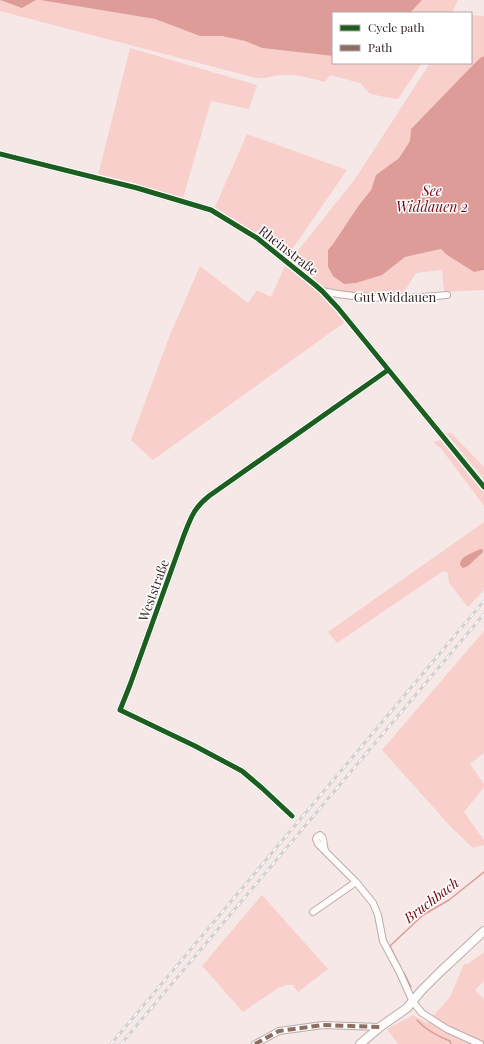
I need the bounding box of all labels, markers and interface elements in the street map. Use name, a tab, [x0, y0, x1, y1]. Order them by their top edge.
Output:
legend	[332, 12, 472, 64]
text: Cycle path	[368, 19, 425, 35]
text: Path	[368, 39, 392, 55]
water label: See Widdauen 2	[396, 181, 468, 216]
street label: Rheinstraße	[256, 221, 323, 279]
street label: Gut Widdauen	[354, 288, 437, 305]
street label: Weststraße	[134, 556, 172, 624]
water label: Bruchbach	[399, 873, 462, 928]

